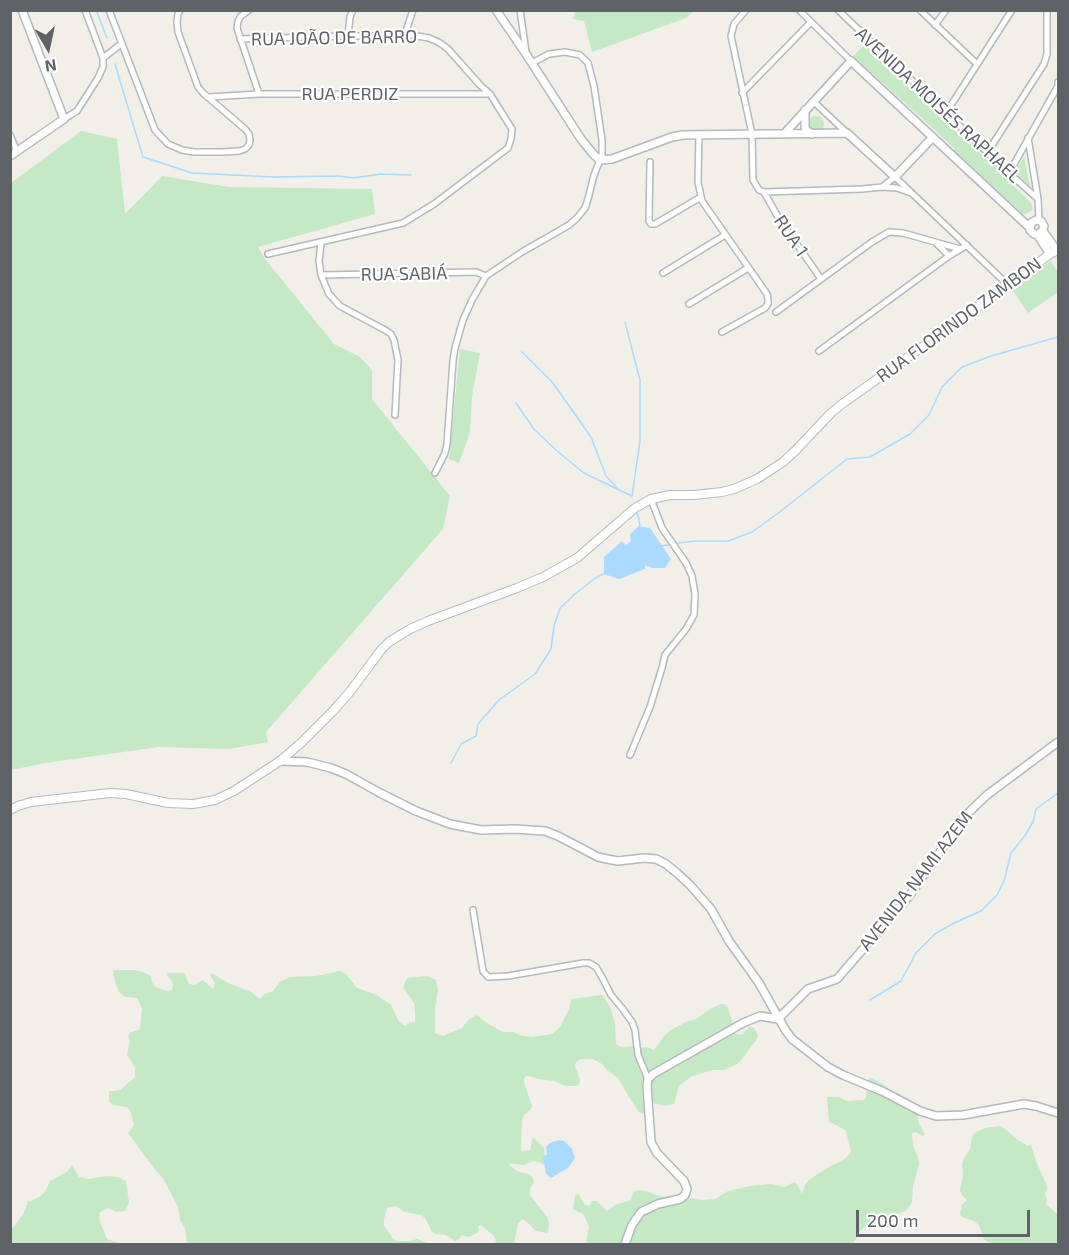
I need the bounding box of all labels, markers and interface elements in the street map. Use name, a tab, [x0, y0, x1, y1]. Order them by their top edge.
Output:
north arrow	[18, 18, 78, 78]
street label: AVENIDA MOISÉS RAPHAEL	[851, 23, 1025, 187]
street label: RUA JOÃO DE BARRO	[251, 26, 417, 50]
text: N	[44, 56, 58, 77]
street label: RUA PERDIZ	[302, 83, 398, 105]
street label: RUA 1	[769, 211, 813, 261]
street label: RUA FLORINDO ZAMBON	[872, 253, 1046, 387]
street label: RUA SABIÁ	[361, 262, 447, 286]
street label: AVENIDA NAMI AZEM	[855, 807, 977, 955]
scale bar	[859, 1198, 1033, 1236]
text: 200 m	[867, 1209, 919, 1231]

